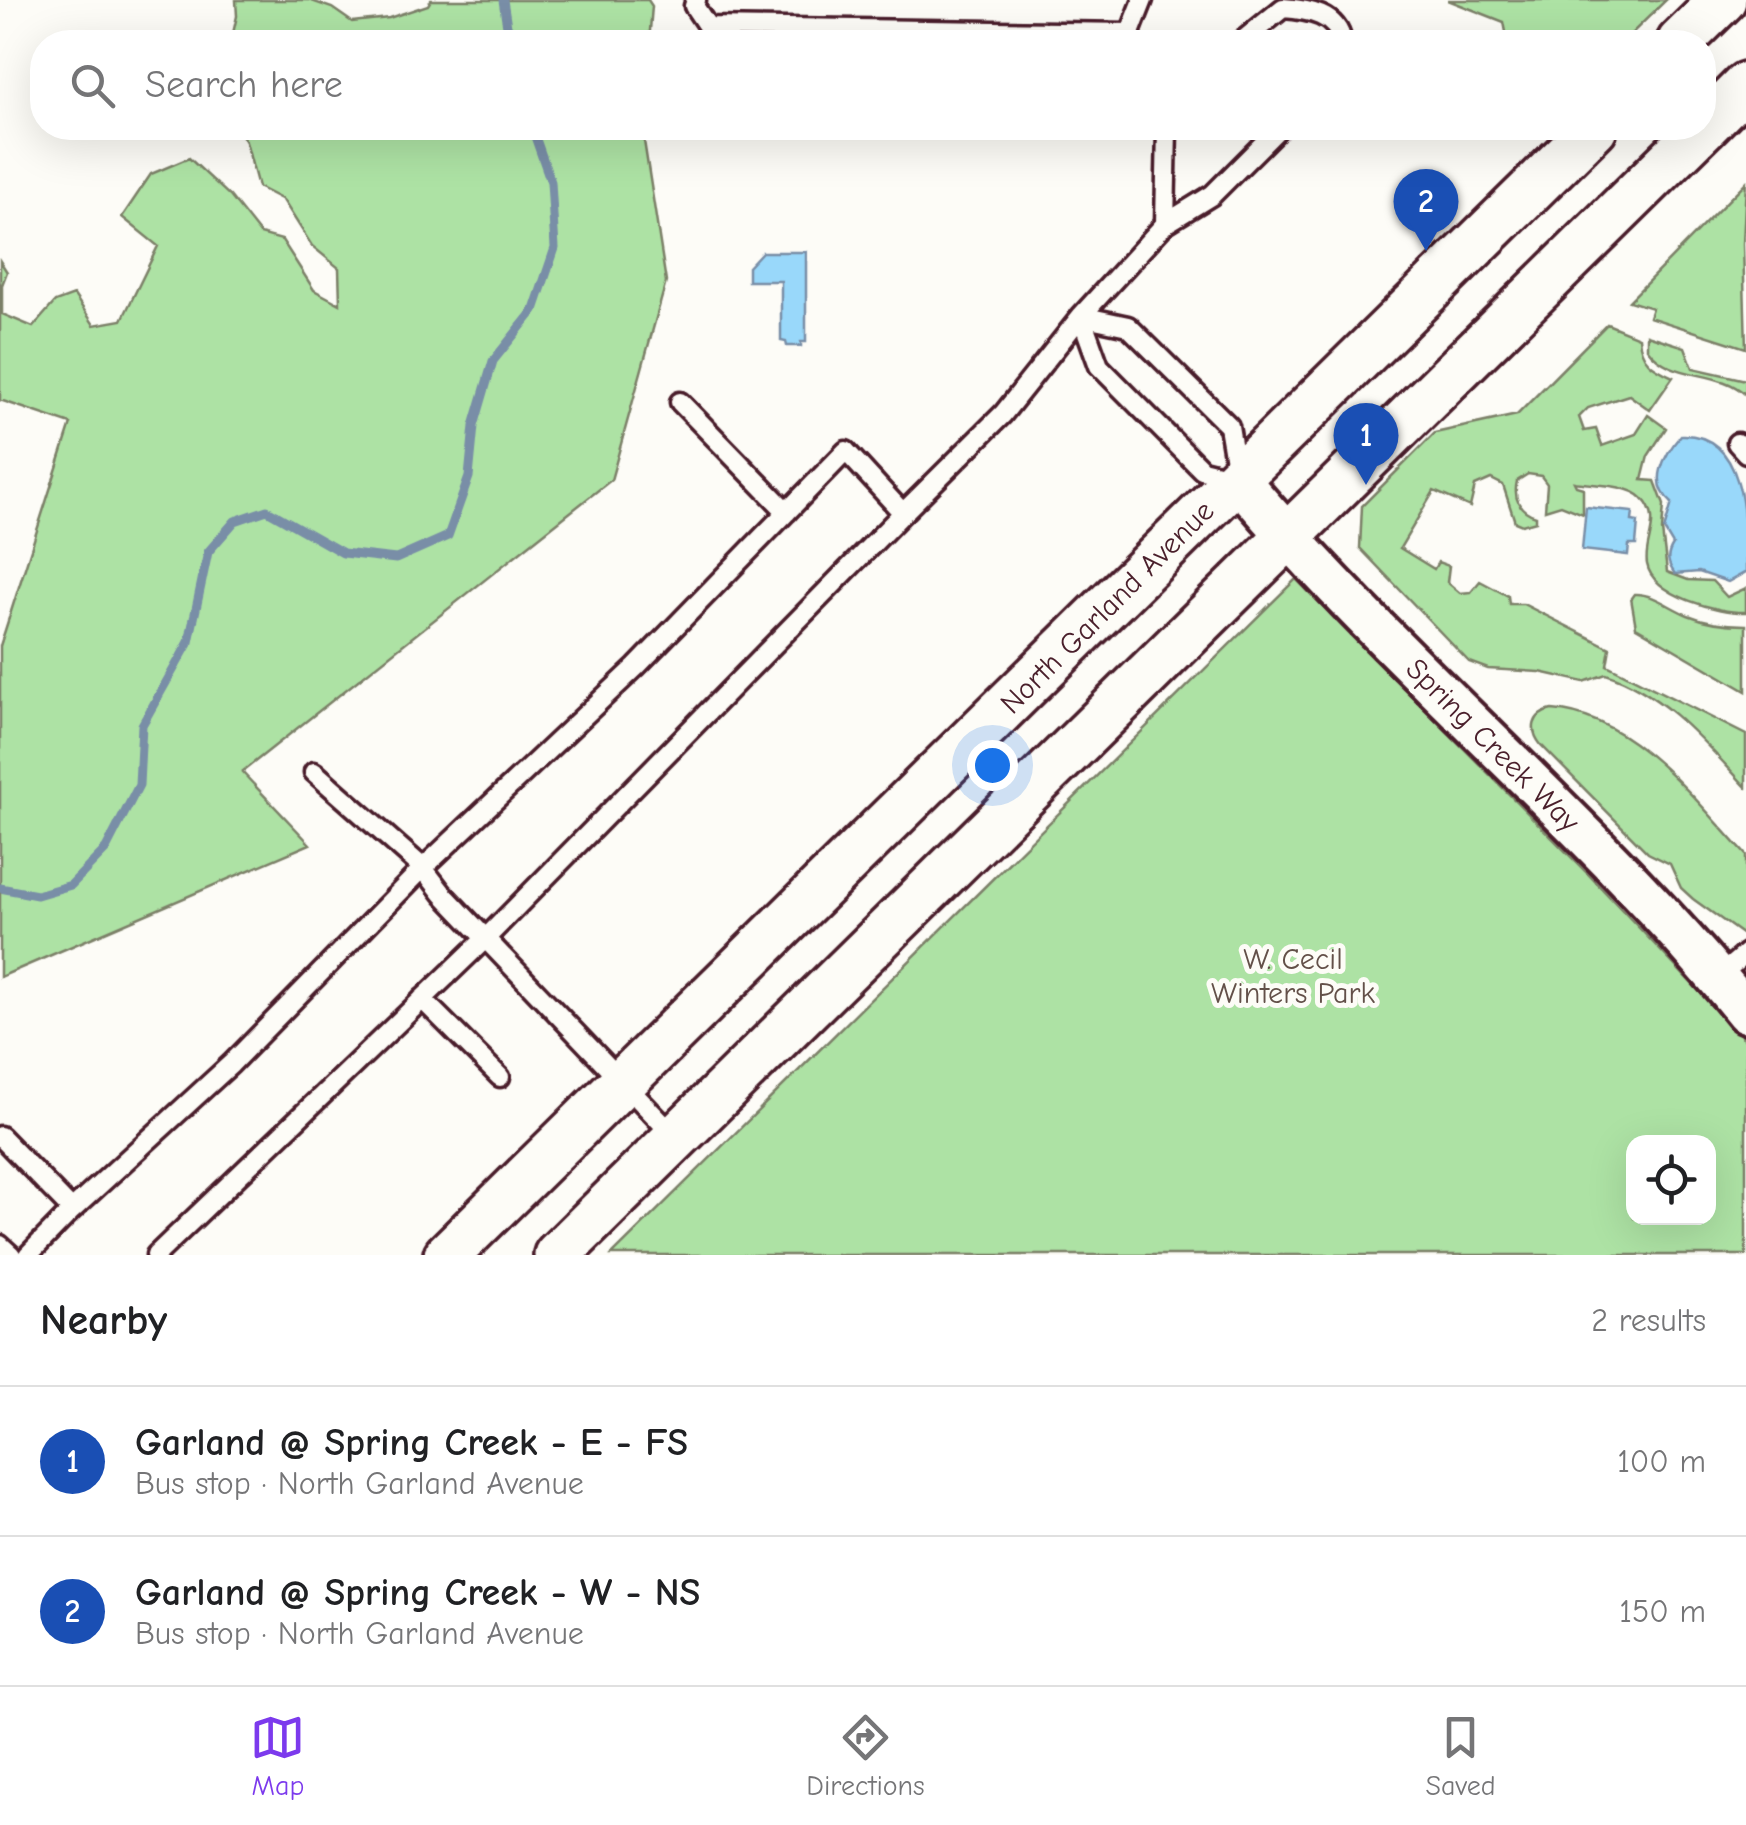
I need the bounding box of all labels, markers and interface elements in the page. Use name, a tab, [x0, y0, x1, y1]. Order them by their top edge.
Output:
search box	[30, 30, 1716, 140]
icon: search	[65, 58, 120, 113]
text: Search here	[145, 63, 343, 107]
pin: 2	[1394, 168, 1458, 251]
pin: 1	[1334, 402, 1398, 485]
street label: North Garland Avenue	[994, 494, 1221, 721]
street label: Spring Creek Way	[1399, 651, 1587, 840]
your location	[967, 740, 1018, 791]
park label: W. Cecil Winters Park	[1211, 942, 1375, 1011]
map controls	[1626, 1135, 1716, 1225]
button: locate	[1626, 1135, 1716, 1225]
text: Nearby	[40, 1296, 167, 1345]
text: 2 results	[1591, 1302, 1706, 1339]
text: Garland @ Spring Creek - E - FS	[135, 1421, 688, 1465]
text: 1	[66, 1443, 79, 1480]
text: 100 m	[1617, 1443, 1706, 1480]
text: Bus stop · North Garland Avenue	[135, 1465, 584, 1502]
text: Garland @ Spring Creek - W - NS	[135, 1571, 700, 1615]
text: 2	[65, 1593, 80, 1630]
text: 150 m	[1619, 1593, 1706, 1630]
text: Bus stop · North Garland Avenue	[135, 1615, 584, 1652]
tab: Map	[250, 1710, 305, 1802]
tab: Directions	[806, 1710, 925, 1802]
tab: Saved	[1426, 1710, 1496, 1802]

